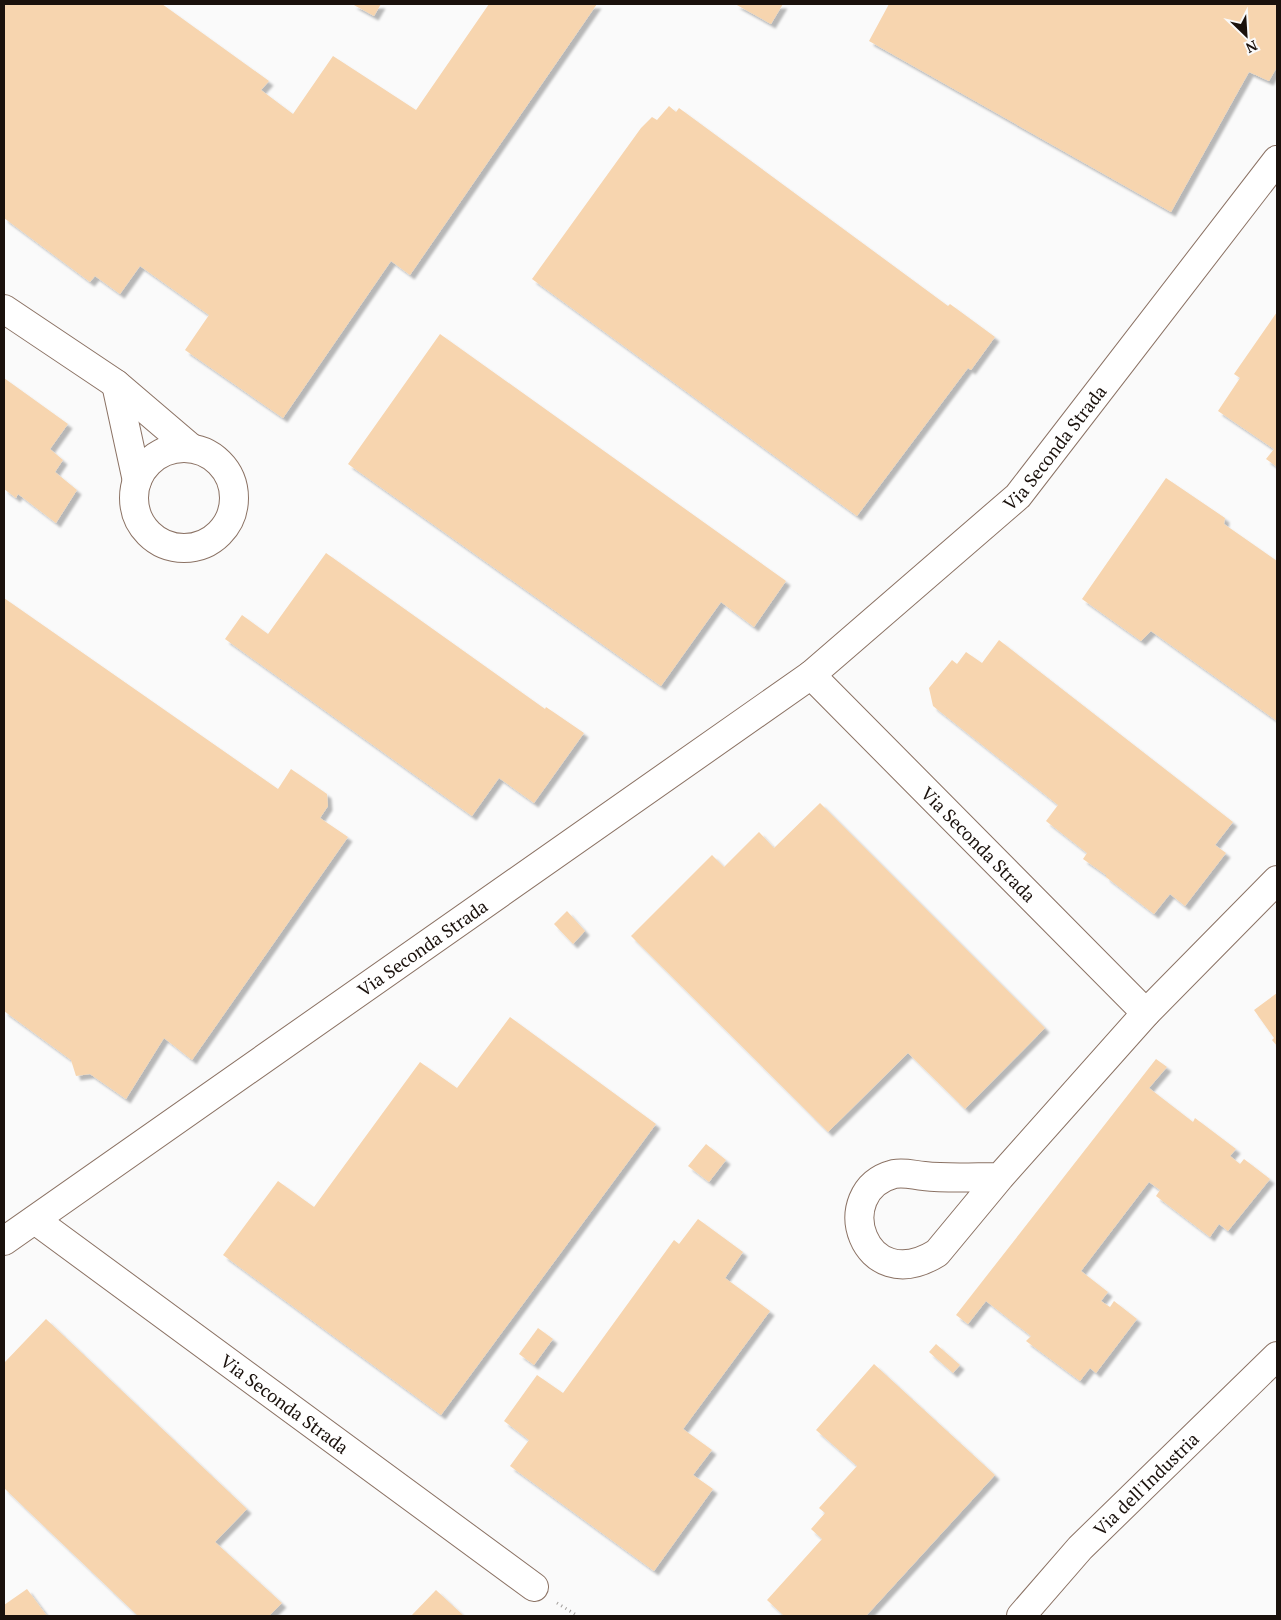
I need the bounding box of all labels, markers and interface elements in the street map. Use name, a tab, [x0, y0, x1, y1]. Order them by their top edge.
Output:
north arrow	[1221, 10, 1271, 60]
text: N	[1243, 36, 1261, 58]
street label: Via Seconda Strada	[998, 380, 1111, 516]
street label: Via Seconda Strada	[916, 781, 1041, 907]
street label: Via Seconda Strada	[353, 894, 492, 1002]
street label: Via Seconda Strada	[216, 1349, 354, 1459]
street label: Via dell'Industria	[1088, 1427, 1204, 1541]

